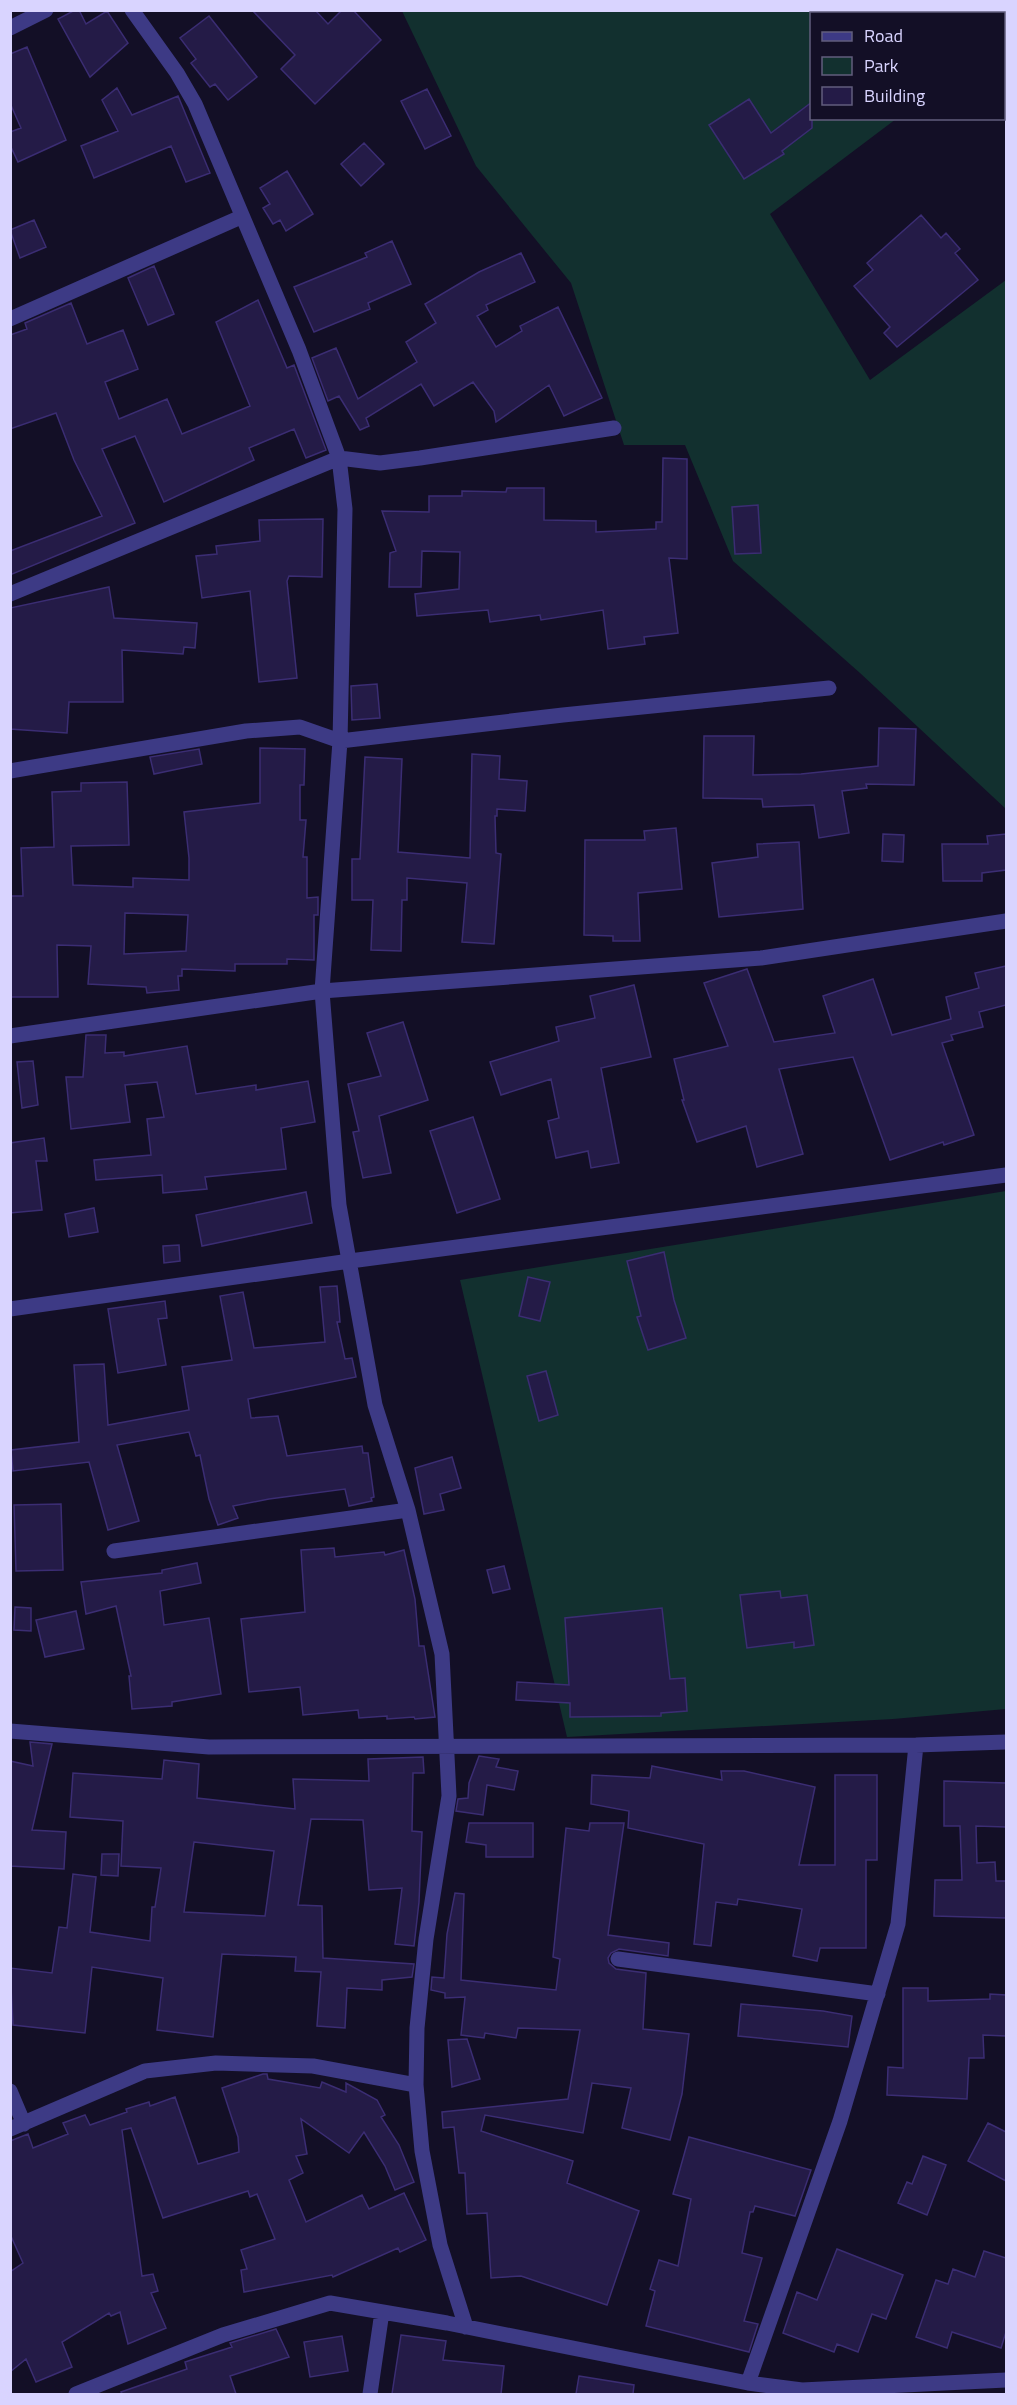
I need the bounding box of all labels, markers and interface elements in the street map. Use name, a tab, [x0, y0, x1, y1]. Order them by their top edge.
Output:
legend	[810, 12, 1005, 120]
text: Road	[864, 22, 903, 49]
text: Park	[864, 52, 899, 79]
text: Building	[864, 82, 925, 109]

